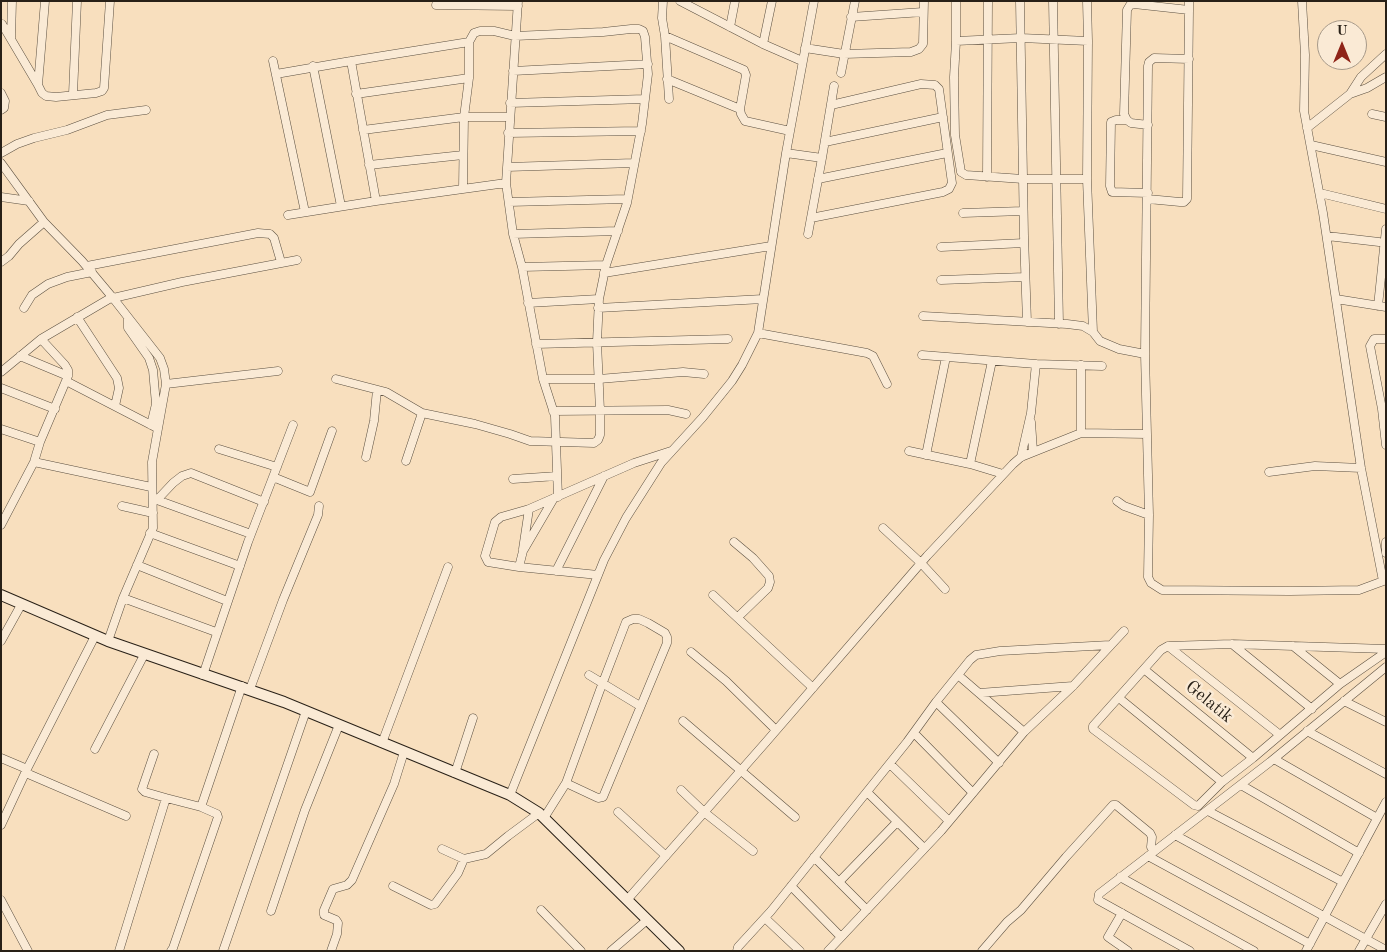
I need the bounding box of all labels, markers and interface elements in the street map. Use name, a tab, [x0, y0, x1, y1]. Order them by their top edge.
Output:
north arrow	[1317, 20, 1367, 70]
text: U	[1336, 24, 1348, 38]
street label: Gelatik	[1181, 676, 1237, 728]

